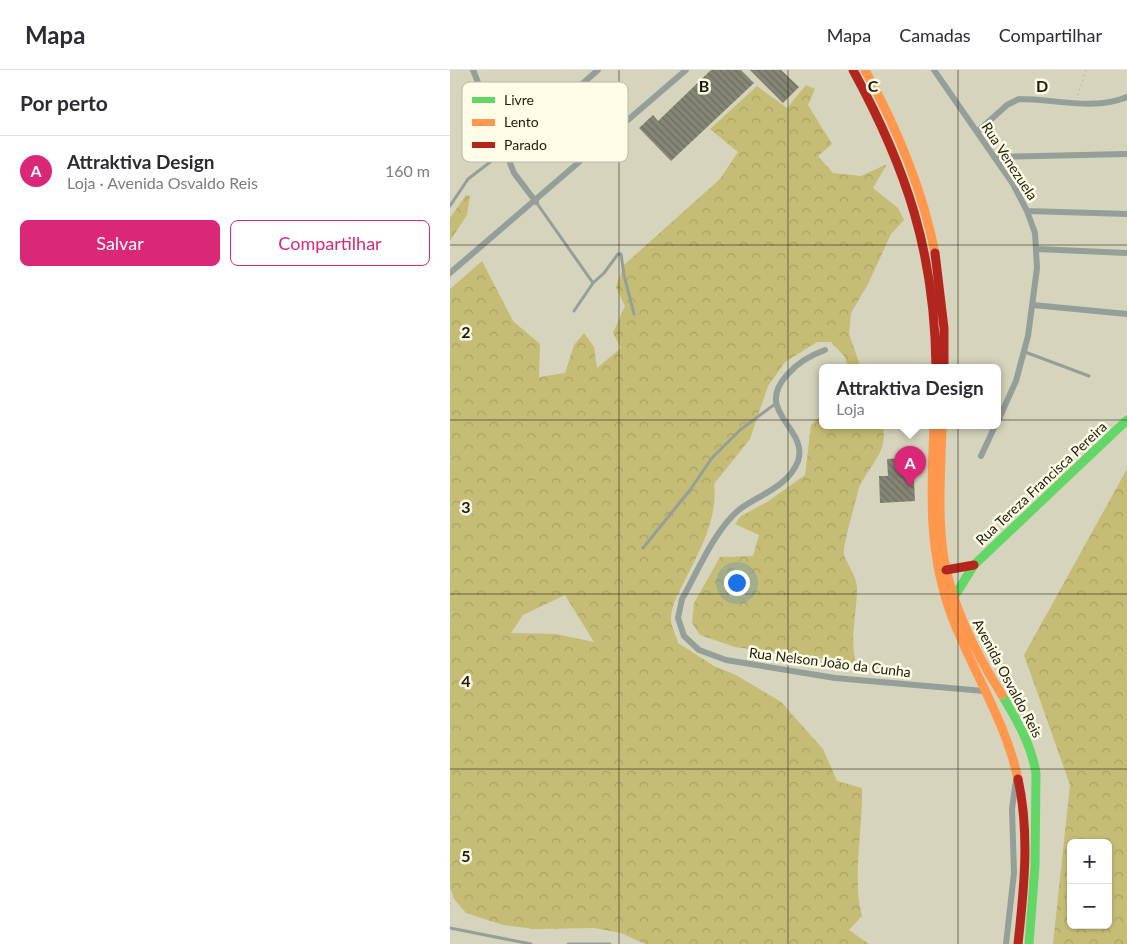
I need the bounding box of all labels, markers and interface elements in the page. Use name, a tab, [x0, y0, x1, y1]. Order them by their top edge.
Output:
text: Mapa	[25, 20, 85, 49]
text: Mapa	[827, 24, 871, 46]
text: Camadas	[899, 24, 971, 46]
text: Compartilhar	[999, 24, 1102, 46]
text: B	[699, 76, 709, 95]
text: C	[868, 76, 879, 95]
text: D	[1036, 76, 1048, 95]
legend	[462, 82, 628, 162]
text: Por perto	[20, 90, 108, 115]
text: Livre	[504, 91, 534, 108]
text: Lento	[504, 113, 539, 130]
street label: Rua Venezuela	[979, 119, 1041, 203]
text: Parado	[504, 136, 547, 153]
text: Attraktiva Design	[67, 150, 214, 173]
text: A	[30, 161, 42, 180]
text: 160 m	[385, 161, 430, 180]
text: Loja · Avenida Osvaldo Reis	[67, 173, 258, 192]
button: Salvar	[20, 220, 220, 266]
button: Compartilhar	[230, 220, 430, 266]
text: 2	[461, 322, 471, 341]
popup	[819, 364, 1001, 429]
text: Attraktiva Design	[836, 376, 984, 399]
text: Loja	[836, 399, 865, 418]
street label: Rua Tereza Francisca Pereira	[972, 418, 1110, 548]
pin: A	[894, 446, 926, 487]
text: 3	[461, 497, 471, 516]
your location	[724, 570, 750, 596]
street label: Avenida Osvaldo Reis	[970, 616, 1046, 740]
street label: Rua Nelson João da Cunha	[748, 644, 912, 680]
text: 4	[461, 671, 471, 690]
map controls	[1067, 839, 1112, 929]
button: +	[1067, 839, 1112, 884]
text: 5	[461, 846, 471, 865]
button: −	[1067, 884, 1112, 929]

